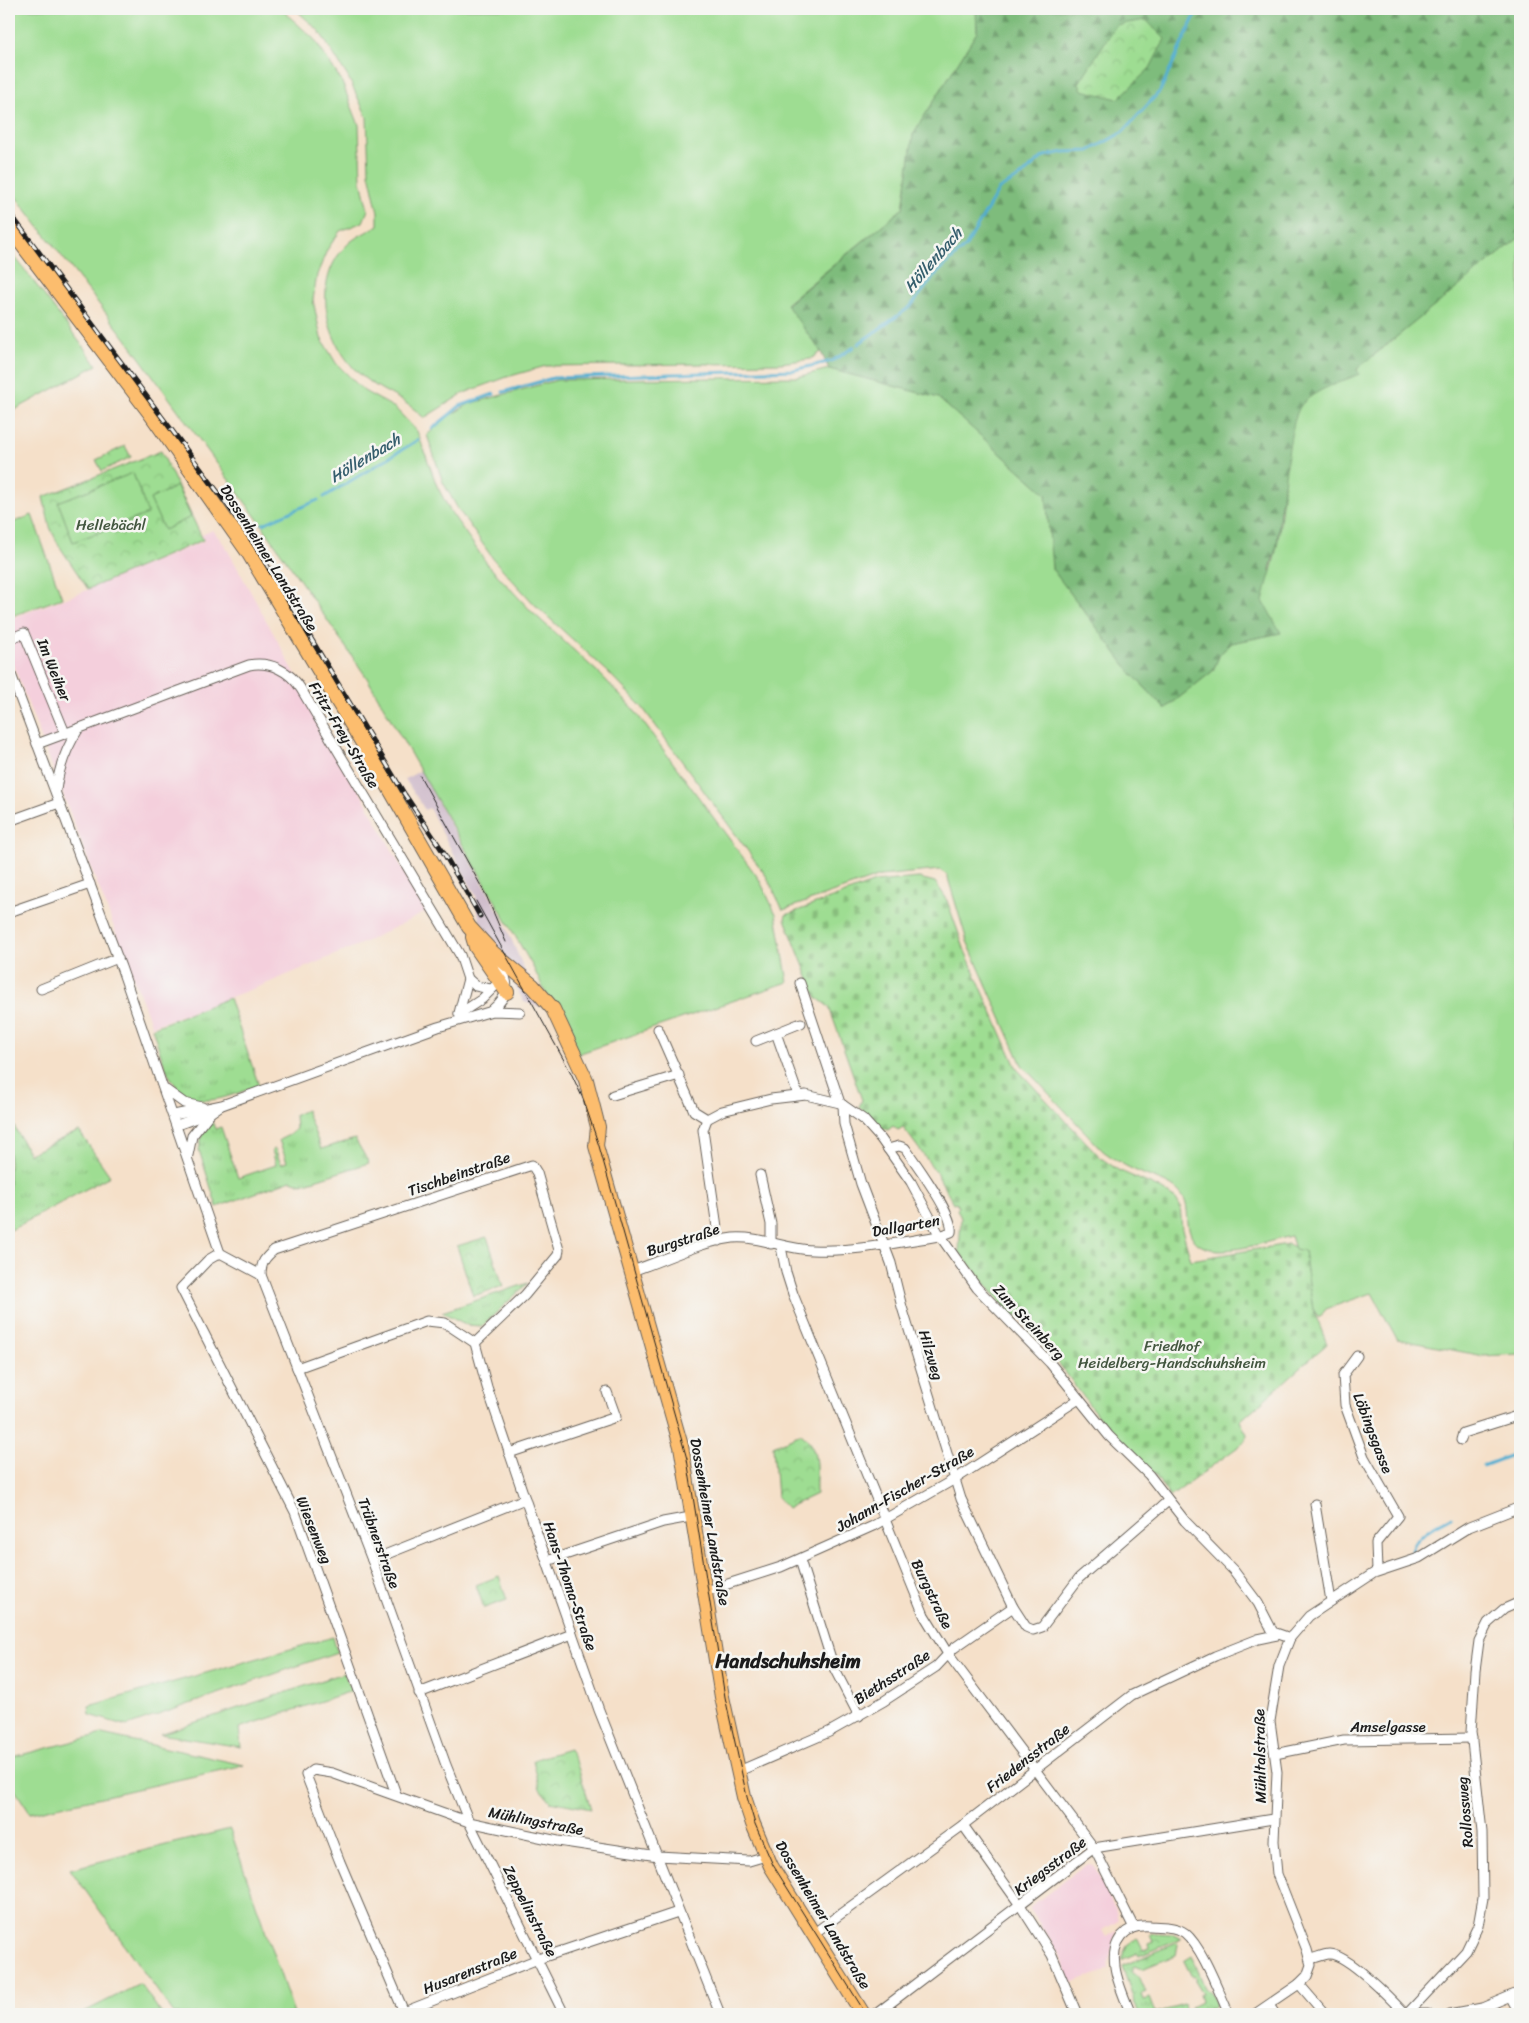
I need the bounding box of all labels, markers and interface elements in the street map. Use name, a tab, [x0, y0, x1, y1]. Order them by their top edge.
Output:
water label: Höllenbach	[896, 220, 971, 299]
water label: Höllenbach	[324, 424, 408, 491]
street label: Dossenheimer Landstraße	[213, 479, 325, 637]
park label: Hellebächl	[76, 512, 147, 538]
street label: Im Weiher	[29, 634, 79, 706]
street label: Fritz-Frey-Straße	[302, 676, 387, 794]
street label: Tischbeinstraße	[404, 1144, 514, 1204]
street label: Dallgarten	[870, 1207, 942, 1245]
street label: Burgstraße	[643, 1216, 723, 1264]
street label: Zum Steinberg	[986, 1278, 1072, 1366]
street label: Hilzweg	[911, 1326, 951, 1384]
park label: Friedhof Heidelberg-Handschuhsheim	[1078, 1333, 1266, 1376]
street label: Löbingsgasse	[1346, 1389, 1400, 1477]
street label: Dossenheimer Landstraße	[682, 1436, 738, 1608]
street label: Johann-Fischer-Straße	[830, 1439, 979, 1540]
street label: Wiesenweg	[289, 1492, 340, 1568]
street label: Trübnerstraße	[350, 1494, 408, 1592]
street label: Hans-Thoma-Straße	[536, 1518, 605, 1655]
street label: Burgstraße	[904, 1555, 960, 1633]
street label: Biethsstraße	[848, 1642, 936, 1712]
district label: Handschuhsheim	[714, 1644, 861, 1679]
street label: Mühltalstraße	[1246, 1709, 1274, 1803]
street label: Amselgasse	[1349, 1714, 1426, 1740]
street label: Friedensstraße	[980, 1716, 1076, 1799]
street label: Rollossweg	[1449, 1775, 1481, 1849]
street label: Mühlingstraße	[486, 1799, 586, 1843]
street label: Kriegsstraße	[1008, 1830, 1092, 1902]
street label: Dossenheimer Landstraße	[768, 1836, 878, 1995]
street label: Zeppelinstraße	[496, 1860, 565, 1962]
street label: Husarenstraße	[419, 1940, 521, 2002]

